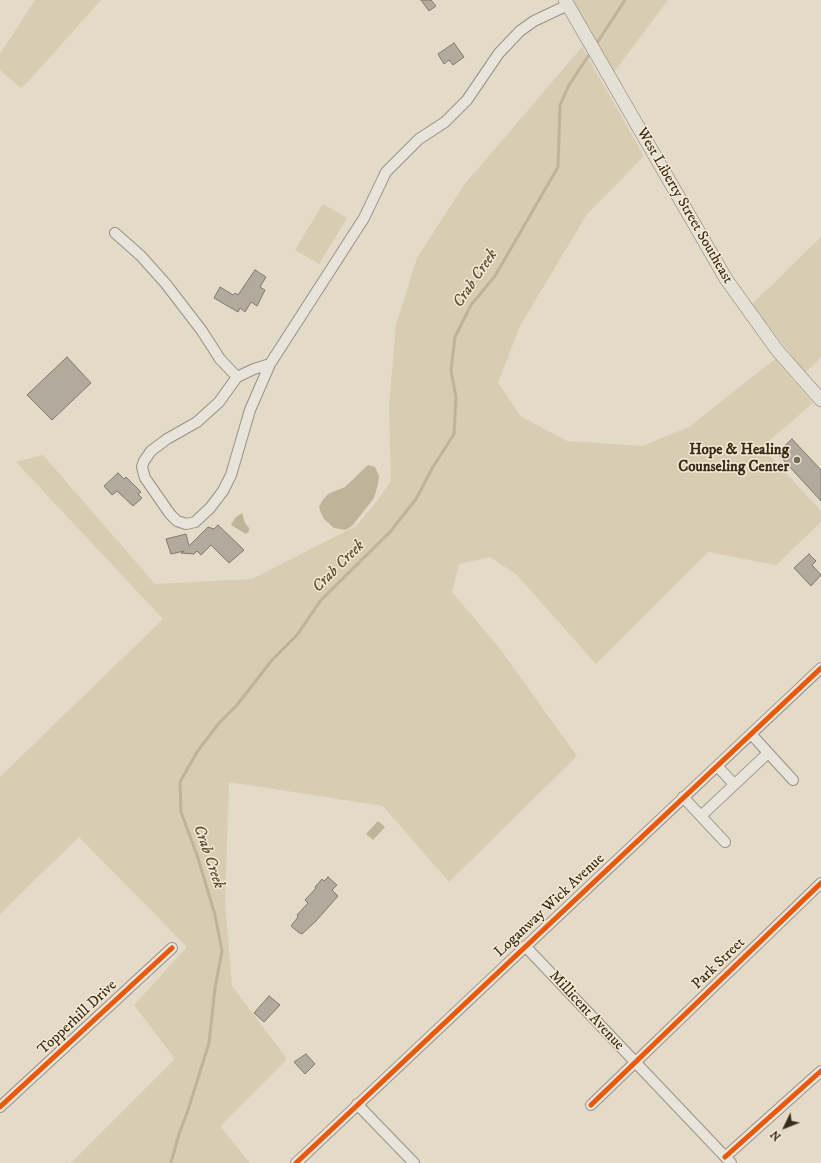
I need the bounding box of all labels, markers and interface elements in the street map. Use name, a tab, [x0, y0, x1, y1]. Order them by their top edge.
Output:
street label: West Liberty Street Southeast	[632, 125, 736, 287]
water label: Crab Creek	[450, 246, 502, 312]
place label: Hope & Healing Counseling Center	[678, 442, 789, 477]
marker: Hope & Healing Counseling Center	[792, 455, 802, 465]
water label: Crab Creek	[309, 537, 369, 597]
water label: Crab Creek	[188, 823, 228, 891]
street label: Loganway Wick Avenue	[491, 850, 609, 962]
street label: Park Street	[689, 934, 749, 994]
street label: Millicent Avenue	[545, 968, 627, 1054]
street label: Topperhill Drive	[35, 977, 121, 1059]
north arrow	[765, 1107, 805, 1147]
text: N	[768, 1127, 784, 1143]

